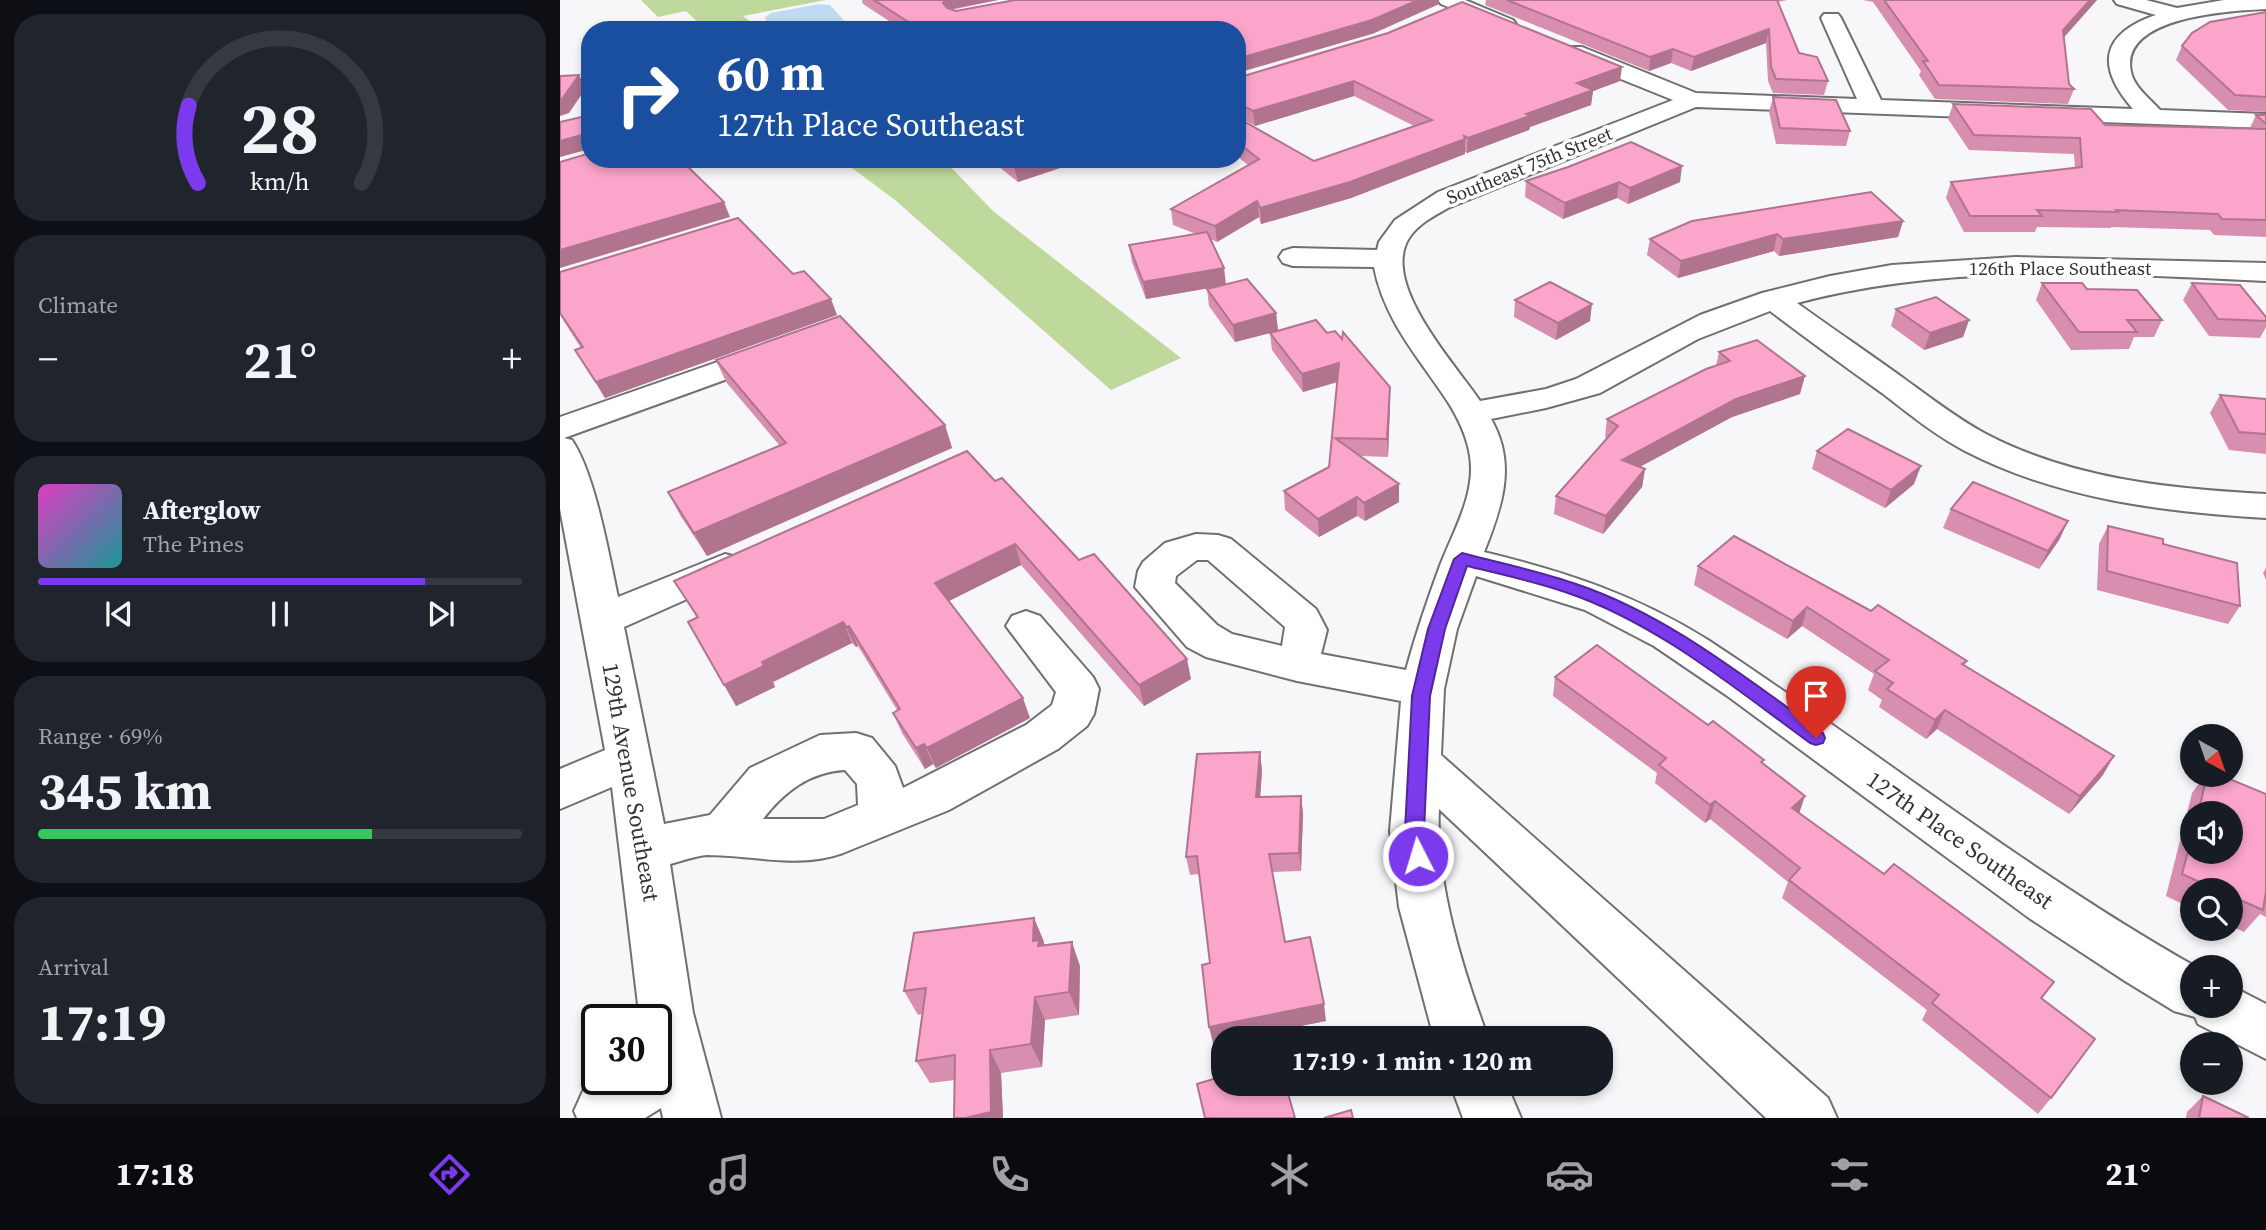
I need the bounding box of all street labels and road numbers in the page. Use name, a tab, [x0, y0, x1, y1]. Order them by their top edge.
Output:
street label: Southeast 75th Street	[1442, 120, 1617, 210]
street label: 126th Place Southeast	[1969, 255, 2152, 281]
street label: 129th Avenue Southeast	[594, 660, 668, 904]
street label: 127th Place Southeast	[1860, 764, 2060, 917]

